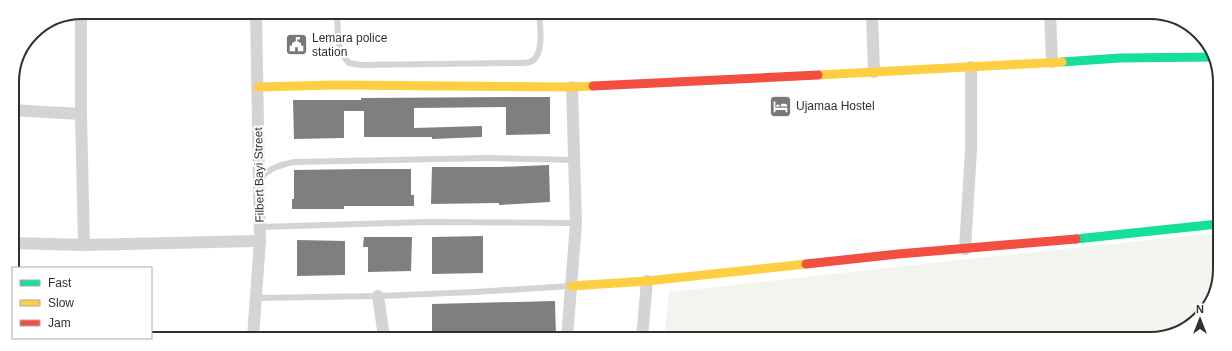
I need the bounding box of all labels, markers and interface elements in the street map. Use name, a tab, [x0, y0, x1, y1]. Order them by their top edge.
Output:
place label: Lemara police station	[312, 31, 388, 59]
public building icon: Lemara police station	[283, 32, 309, 58]
hotel icon: Ujamaa Hostel	[767, 93, 793, 119]
place label: Ujamaa Hostel	[796, 99, 875, 113]
street label: Filbert Bayi Street	[251, 127, 267, 223]
legend	[12, 267, 152, 339]
text: Fast	[48, 276, 72, 290]
text: Slow	[48, 296, 74, 310]
north arrow	[1180, 299, 1220, 339]
text: N	[1196, 303, 1204, 315]
text: Jam	[48, 316, 71, 330]

